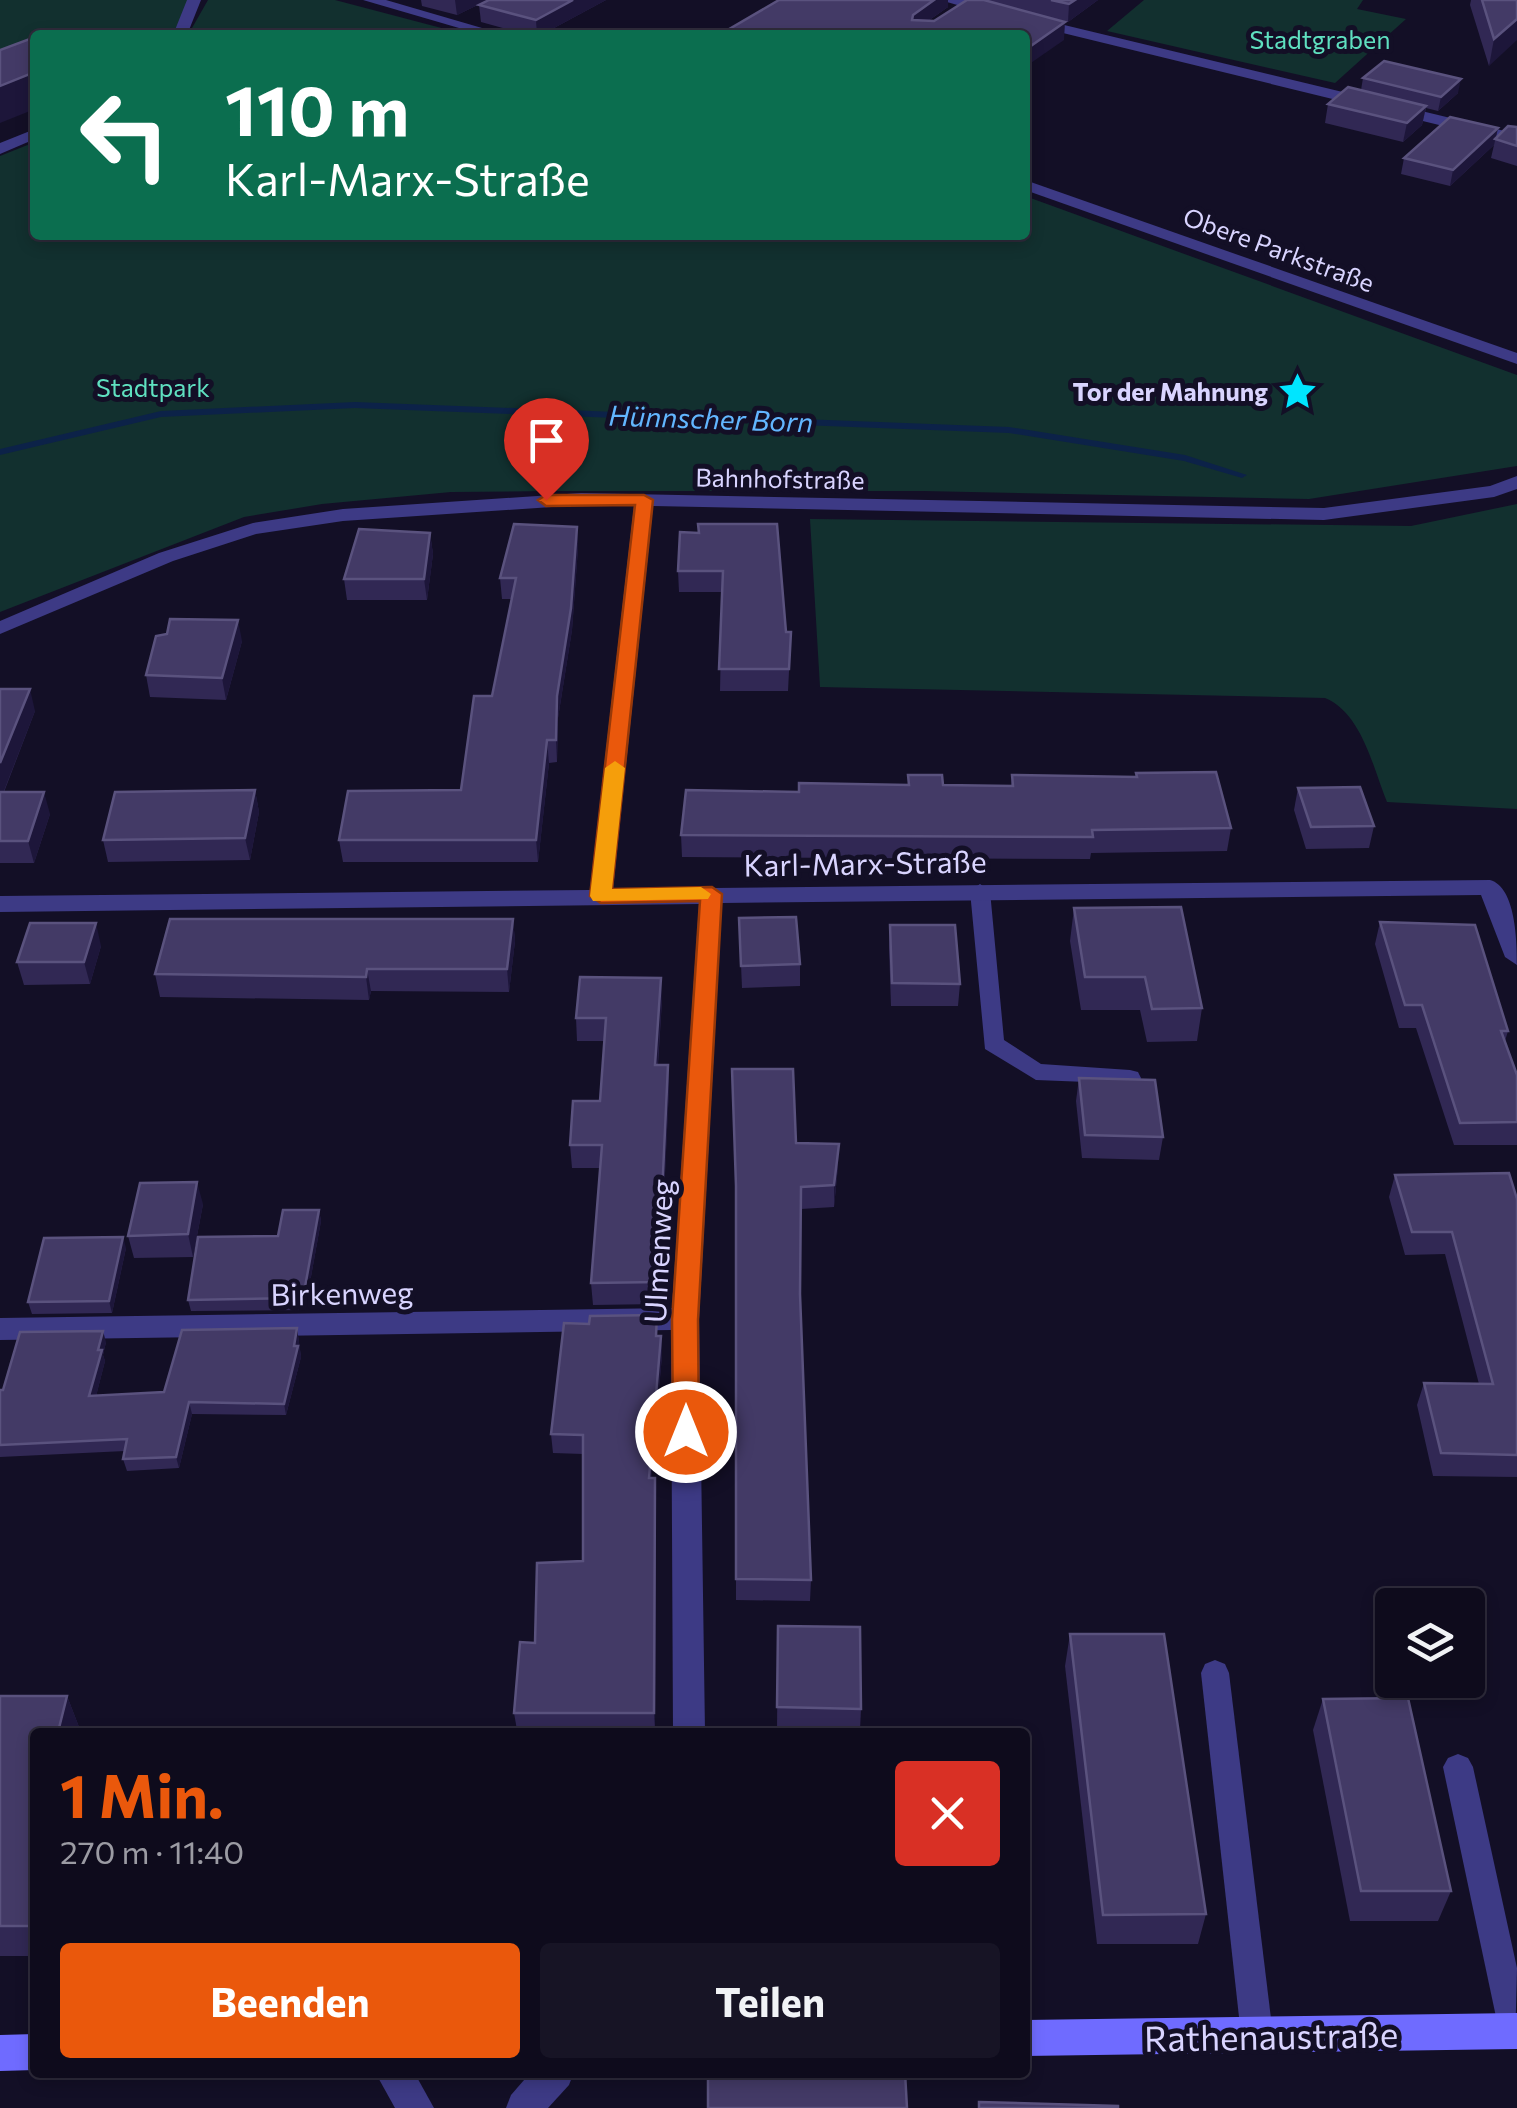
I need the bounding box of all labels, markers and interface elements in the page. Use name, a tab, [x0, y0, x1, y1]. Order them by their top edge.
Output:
park label: Stadtgraben	[1249, 24, 1391, 54]
text: 110 m	[225, 65, 409, 150]
icon: left	[60, 70, 190, 200]
text: Karl-Marx-Straße	[225, 150, 590, 205]
street label: Obere Parkstraße	[1179, 201, 1379, 297]
place icon: Tor der Mahnung	[1277, 370, 1319, 412]
park label: Stadtpark	[96, 372, 210, 402]
place label: Tor der Mahnung	[1072, 376, 1268, 406]
water label: Hünnscher Born	[608, 397, 814, 439]
pin	[504, 398, 589, 501]
icon: arrive	[519, 413, 574, 468]
street label: Bahnhofstraße	[695, 462, 865, 494]
street label: Karl-Marx-Straße	[743, 841, 987, 883]
street label: Ulmenweg	[635, 1178, 679, 1324]
street label: Birkenweg	[270, 1272, 414, 1312]
position arrow	[634, 1380, 738, 1484]
map controls	[1375, 1588, 1485, 1698]
button: layers	[1375, 1588, 1485, 1698]
text: 1 Min.	[60, 1757, 224, 1830]
button: close	[895, 1761, 1000, 1866]
text: 270 m · 11:40	[60, 1831, 244, 1871]
button: Beenden	[60, 1943, 520, 2058]
button: Teilen	[540, 1943, 1000, 2058]
street label: Rathenaustraße	[1144, 2011, 1398, 2059]

